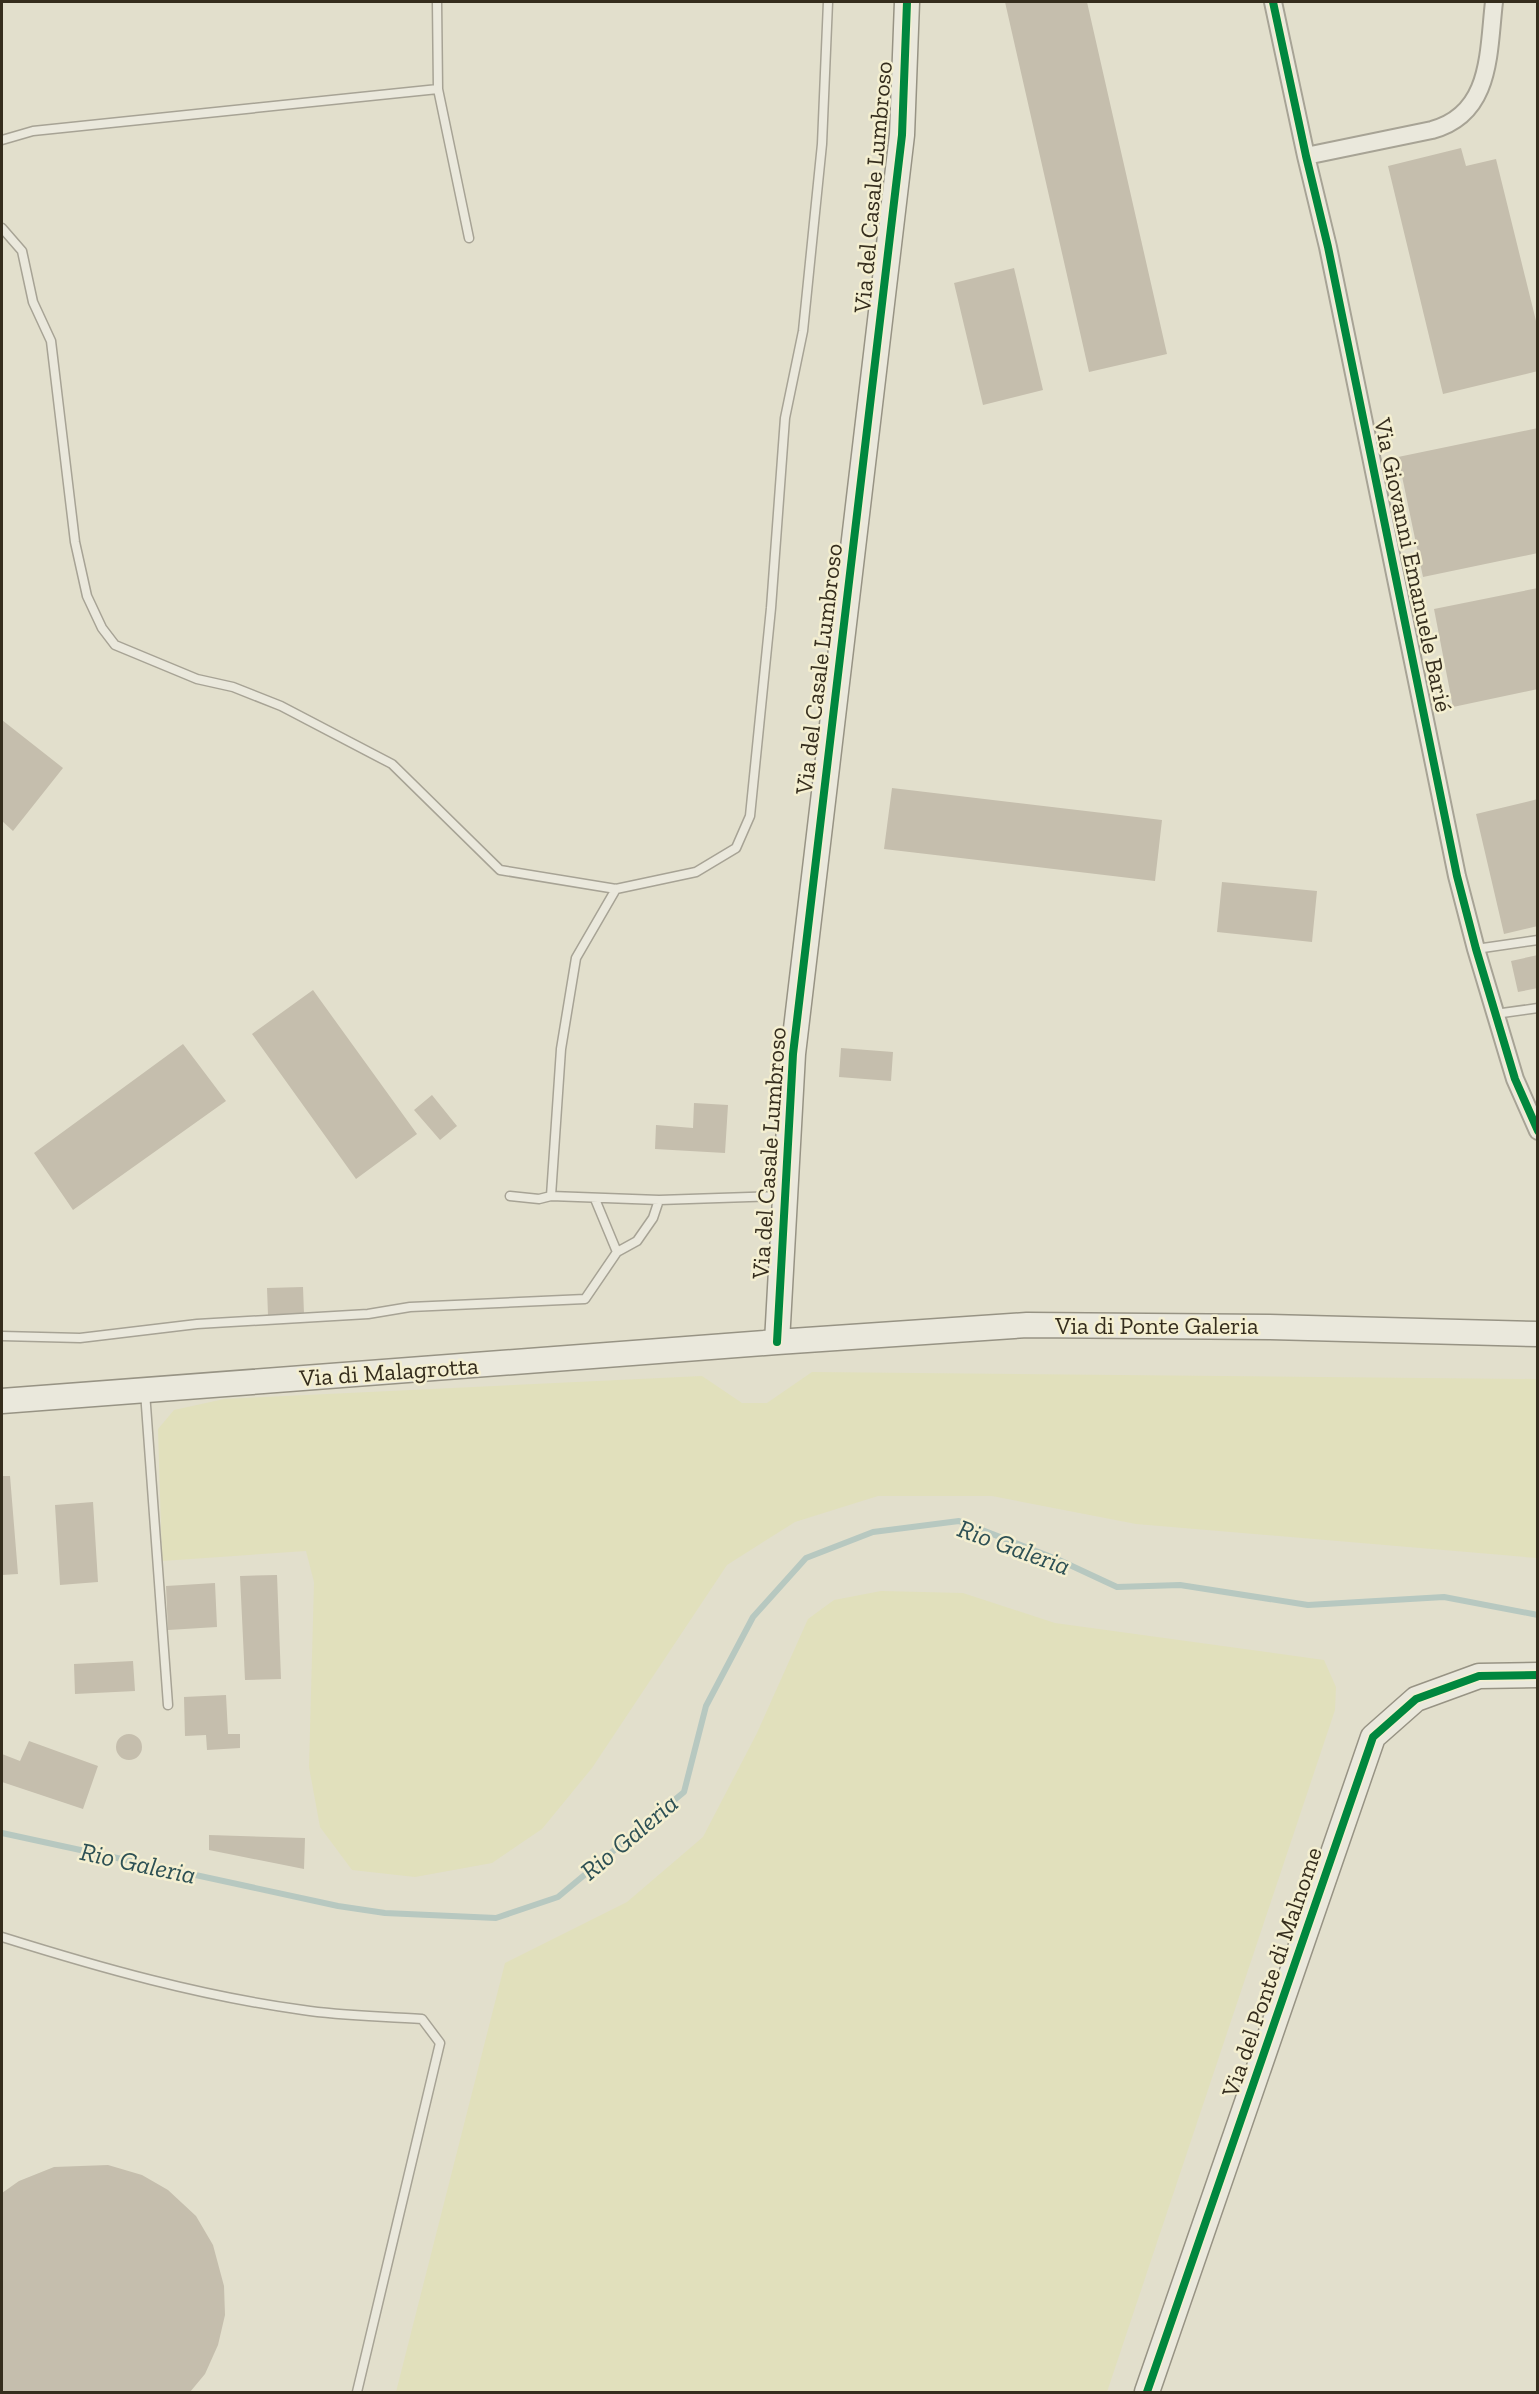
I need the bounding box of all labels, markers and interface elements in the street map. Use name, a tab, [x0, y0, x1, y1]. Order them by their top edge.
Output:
street label: Via del Casale Lumbroso	[847, 60, 898, 315]
street label: Via Giovanni Emanuele Barié	[1368, 414, 1459, 715]
street label: Via del Casale Lumbroso	[789, 542, 848, 797]
street label: Via del Casale Lumbroso	[745, 1026, 792, 1281]
street label: Via di Ponte Galeria	[1054, 1311, 1259, 1340]
street label: Via di Malagrotta	[297, 1351, 480, 1392]
water label: Rio Galeria	[953, 1512, 1075, 1582]
water label: Rio Galeria	[574, 1787, 684, 1887]
water label: Rio Galeria	[77, 1835, 199, 1891]
street label: Via del Ponte di Malnome	[1215, 1843, 1328, 2102]

